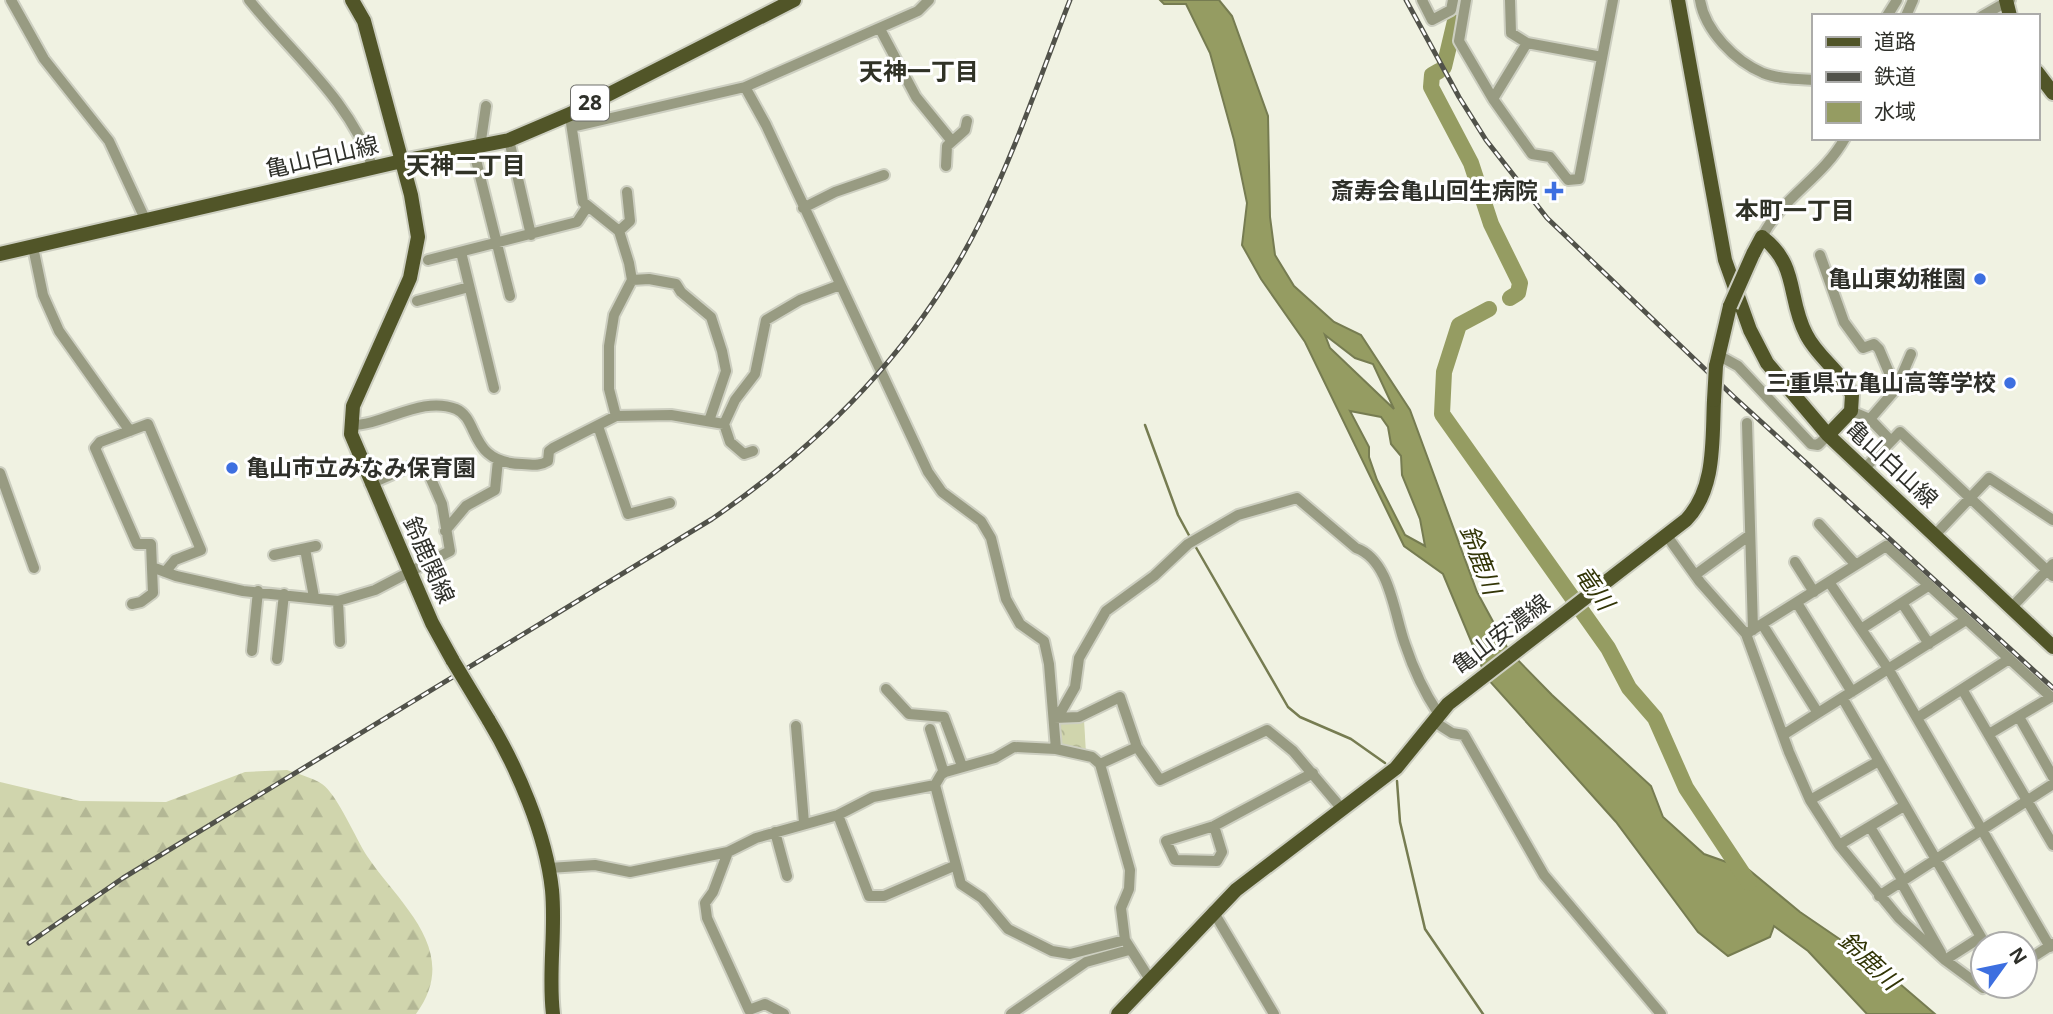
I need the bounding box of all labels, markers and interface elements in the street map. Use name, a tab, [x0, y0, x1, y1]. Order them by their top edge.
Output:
legend	[1812, 14, 2039, 140]
text: 道路	[1874, 27, 1916, 55]
district label: 天神一丁目	[859, 54, 979, 87]
text: 鉄道	[1874, 62, 1916, 90]
road number: 28	[571, 86, 609, 120]
text: 水域	[1874, 97, 1916, 125]
street label: 亀山白山線	[262, 128, 381, 185]
district label: 天神二丁目	[406, 148, 526, 181]
place label: 斎寿会亀山回生病院	[1331, 174, 1538, 206]
marker: 斎寿会亀山回生病院	[1544, 181, 1564, 201]
district label: 本町一丁目	[1735, 193, 1855, 226]
place label: 亀山東幼稚園	[1828, 262, 1966, 294]
marker: 亀山東幼稚園	[1972, 271, 1988, 287]
place label: 三重県立亀山高等学校	[1766, 366, 1996, 398]
marker: 三重県立亀山高等学校	[2002, 375, 2018, 391]
street label: 亀山白山線	[1840, 412, 1946, 514]
place label: 亀山市立みなみ保育園	[246, 451, 476, 483]
marker: 亀山市立みなみ保育園	[224, 460, 240, 476]
street label: 鈴鹿関線	[397, 511, 463, 608]
water label: 鈴鹿川	[1453, 520, 1511, 602]
water label: 竜川	[1568, 558, 1624, 619]
street label: 亀山安濃線	[1445, 586, 1556, 681]
water label: 鈴鹿川	[1832, 923, 1910, 999]
north arrow	[1969, 930, 2039, 1000]
text: N	[2003, 942, 2033, 969]

